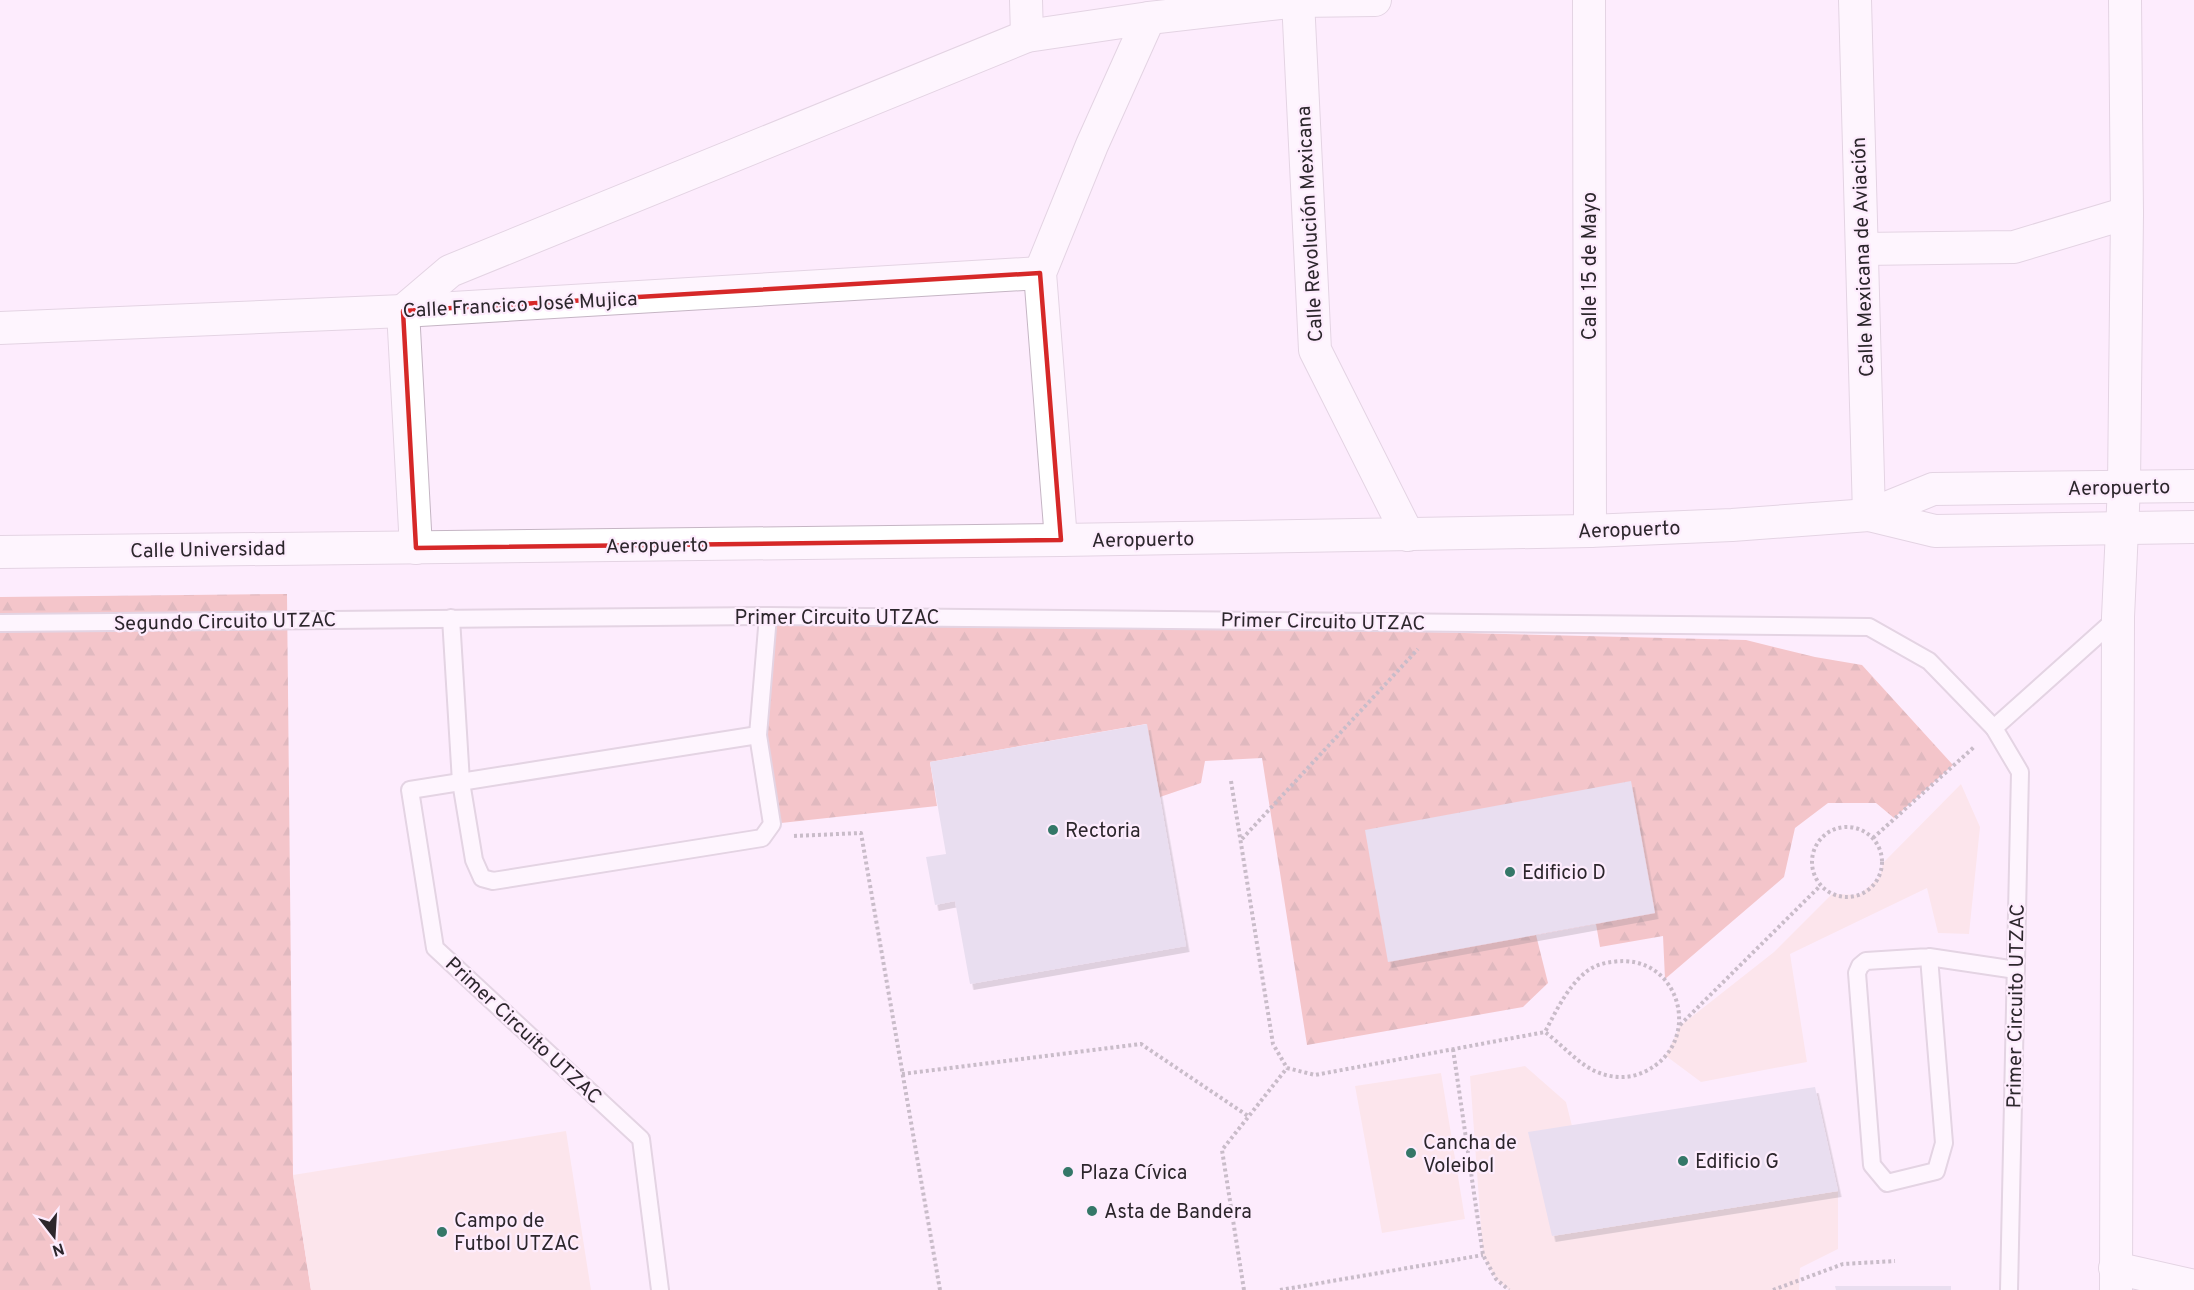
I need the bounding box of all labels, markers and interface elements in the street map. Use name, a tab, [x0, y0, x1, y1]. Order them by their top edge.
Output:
street label: Calle Revolución Mexicana	[1292, 105, 1330, 343]
street label: Calle Mexicana de Aviación	[1847, 136, 1881, 378]
street label: Calle 15 de Mayo	[1578, 192, 1604, 340]
street label: Calle Francico José Mujica	[402, 287, 638, 325]
street label: Aeropuerto	[2067, 475, 2171, 503]
street label: Aeropuerto	[1577, 516, 1681, 546]
street label: Aeropuerto	[1091, 527, 1195, 555]
street label: Aeropuerto	[605, 533, 709, 561]
street label: Calle Universidad	[130, 537, 286, 565]
street label: Primer Circuito UTZAC	[735, 606, 939, 632]
street label: Segundo Circuito UTZAC	[113, 608, 337, 638]
street label: Primer Circuito UTZAC	[1220, 608, 1426, 638]
place label: Rectoria	[1065, 819, 1140, 845]
marker: Rectoria	[1046, 823, 1060, 837]
place label: Edificio D	[1522, 861, 1606, 887]
marker: Edificio D	[1503, 865, 1517, 879]
street label: Primer Circuito UTZAC	[2002, 903, 2032, 1109]
street label: Primer Circuito UTZAC	[439, 952, 606, 1111]
place label: Cancha de Voleibol	[1423, 1131, 1517, 1180]
marker: Cancha de Voleibol	[1404, 1146, 1418, 1160]
place label: Edificio G	[1695, 1150, 1779, 1176]
marker: Edificio G	[1676, 1154, 1690, 1168]
place label: Plaza Cívica	[1080, 1161, 1187, 1187]
marker: Plaza Cívica	[1061, 1165, 1075, 1179]
place label: Asta de Bandera	[1104, 1200, 1252, 1226]
marker: Asta de Bandera	[1085, 1204, 1099, 1218]
north arrow	[24, 1206, 84, 1266]
place label: Campo de Futbol UTZAC	[454, 1209, 580, 1258]
marker: Campo de Futbol UTZAC	[435, 1225, 449, 1239]
text: N	[49, 1237, 66, 1260]

